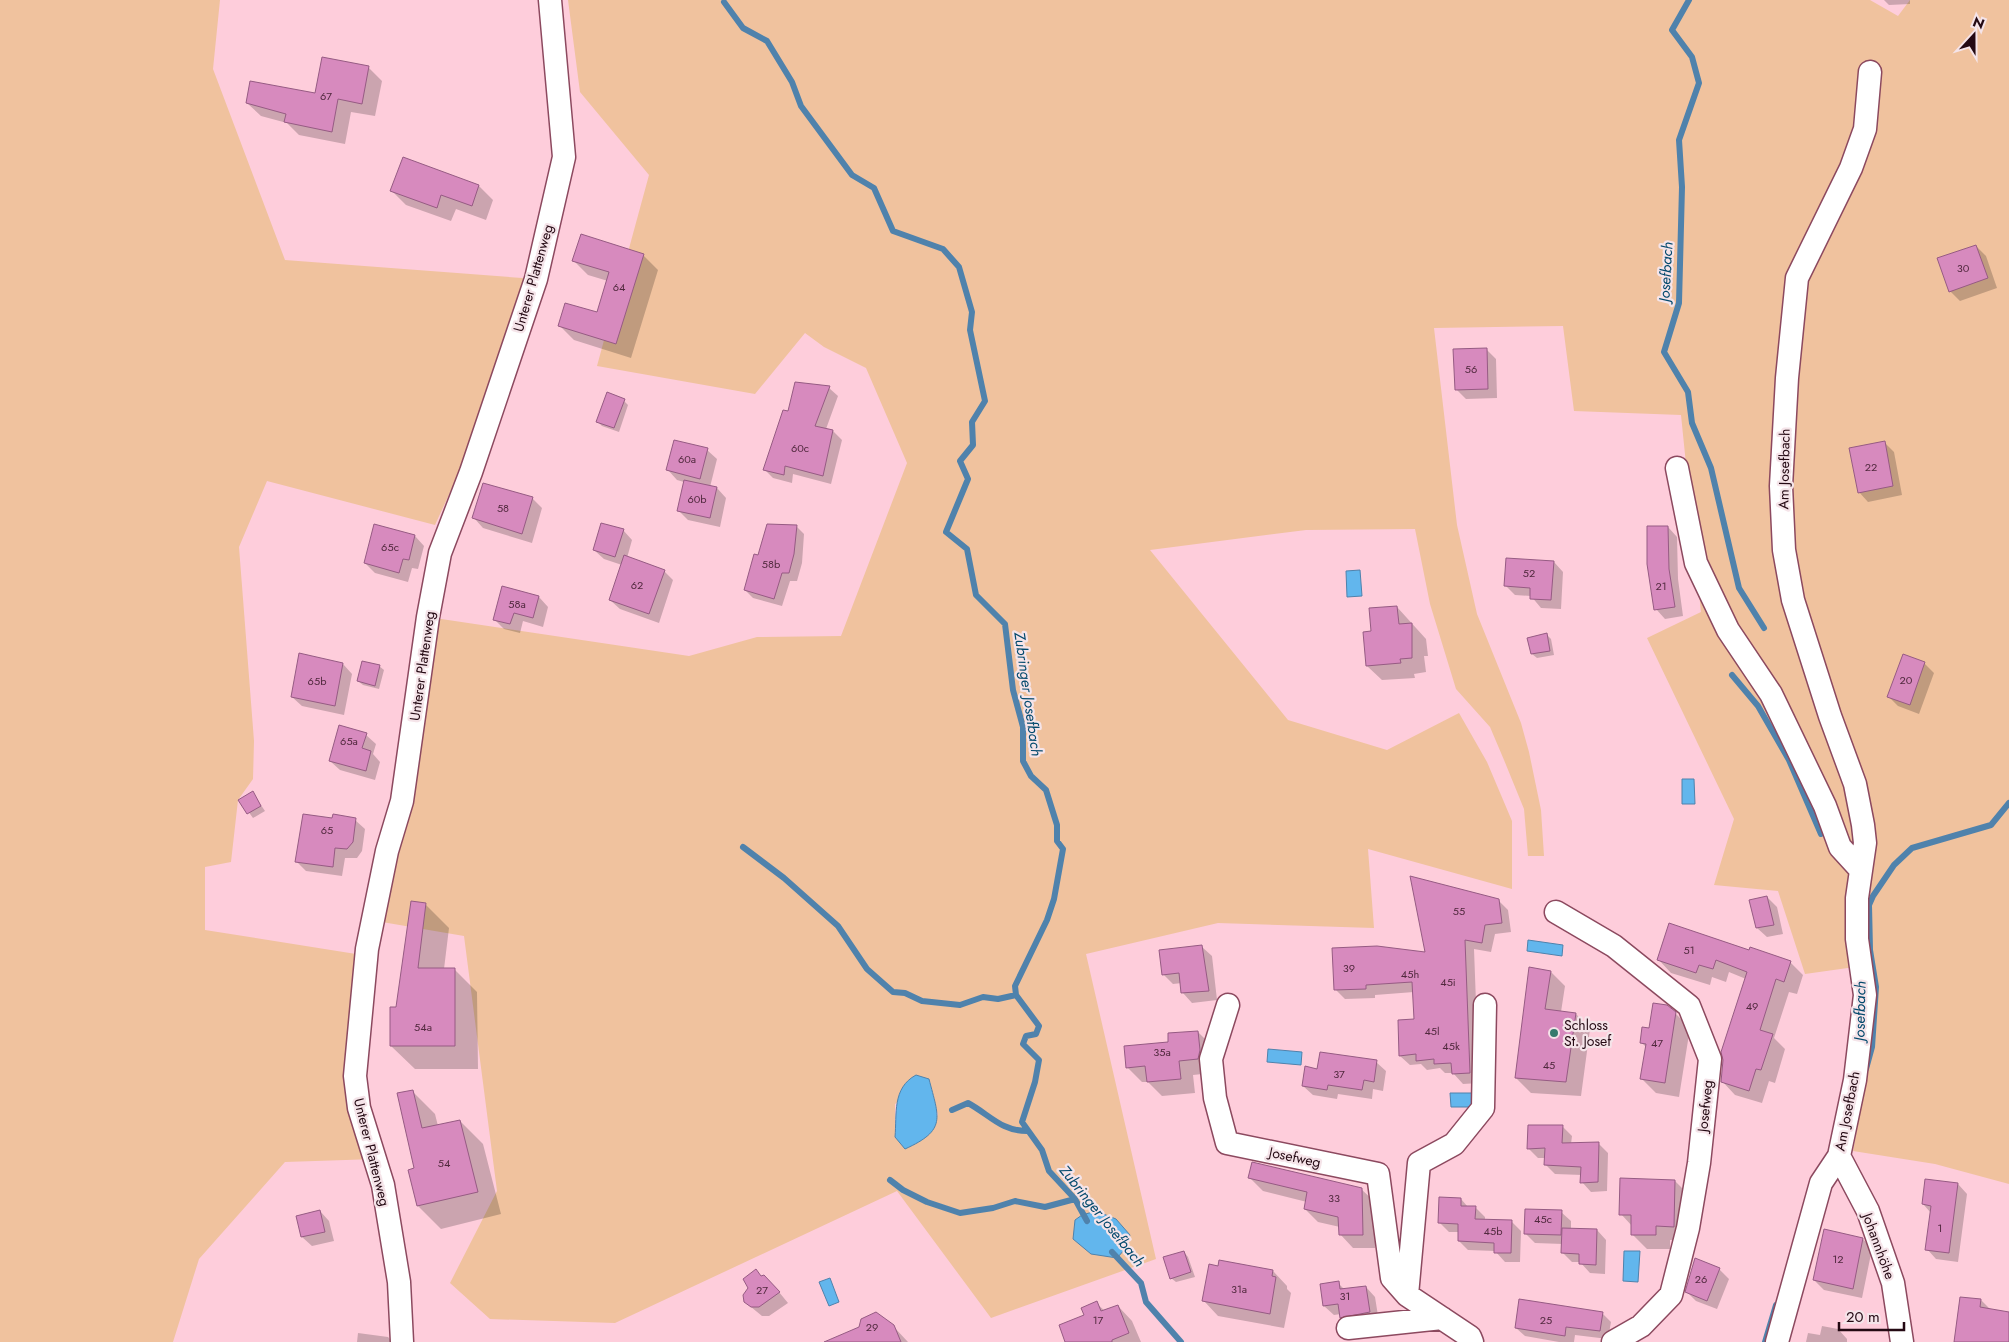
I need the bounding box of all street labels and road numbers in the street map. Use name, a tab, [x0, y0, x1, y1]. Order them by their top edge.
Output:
street label: Unterer Plattenweg	[508, 222, 558, 334]
street label: Am Josefbach	[1773, 428, 1795, 510]
street label: Unterer Plattenweg	[404, 610, 440, 722]
street label: Am Josefbach	[1829, 1069, 1865, 1153]
street label: Josefweg	[1692, 1079, 1718, 1135]
street label: Unterer Plattenweg	[349, 1096, 395, 1208]
street label: Josefweg	[1265, 1141, 1323, 1172]
street label: Johannhöhe	[1857, 1208, 1900, 1282]

